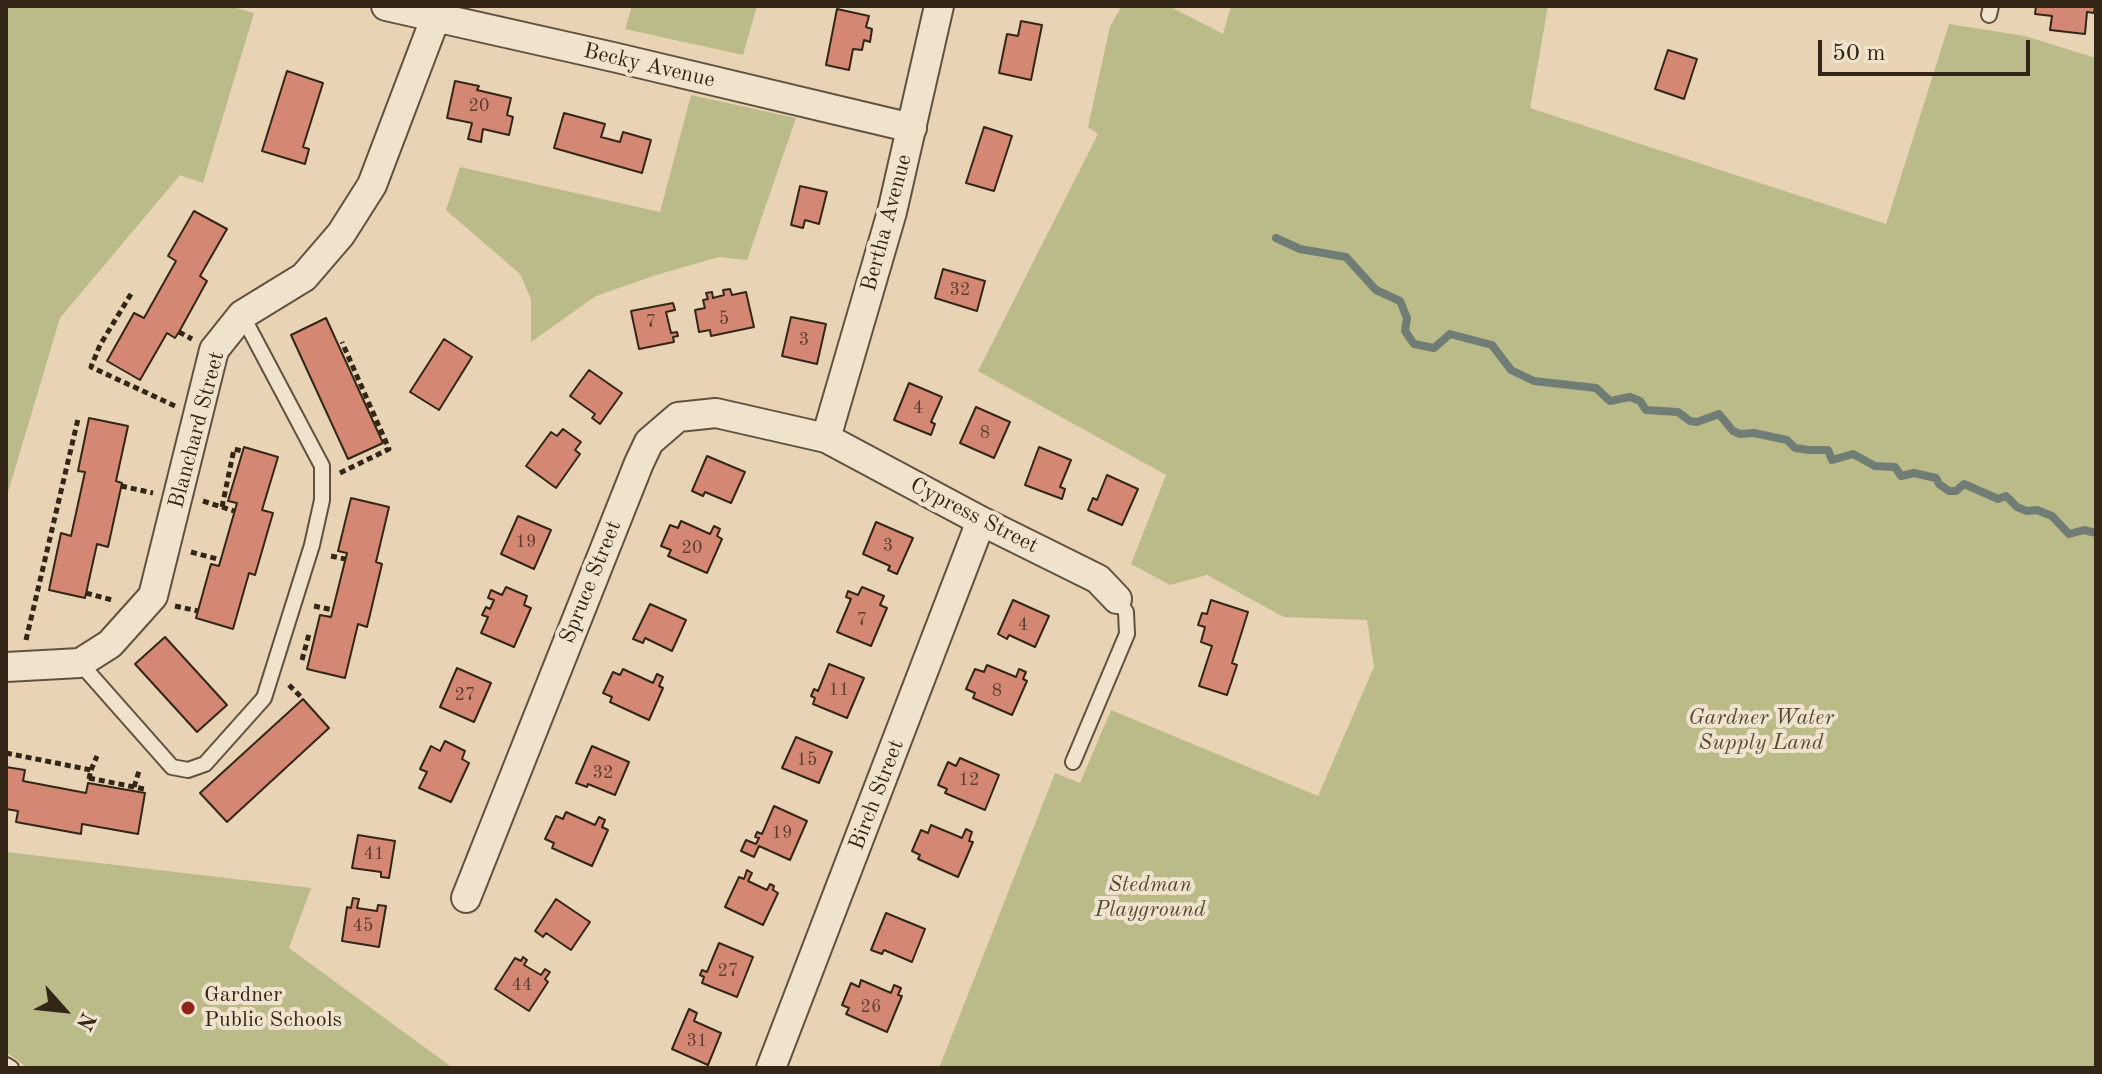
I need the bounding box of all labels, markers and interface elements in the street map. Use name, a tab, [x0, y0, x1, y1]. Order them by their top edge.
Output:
scale bar	[1822, 24, 2034, 74]
street label: Becky Avenue	[581, 38, 717, 94]
text: 50 m	[1832, 42, 1886, 66]
house number: 20	[469, 95, 489, 117]
street label: Bertha Avenue	[856, 152, 918, 294]
house number: 32	[950, 279, 970, 301]
house number: 5	[719, 308, 729, 330]
house number: 7	[646, 311, 656, 333]
house number: 3	[799, 329, 809, 351]
street label: Blanchard Street	[163, 349, 231, 511]
house number: 4	[913, 397, 923, 419]
house number: 8	[980, 422, 990, 444]
street label: Cypress Street	[905, 472, 1043, 560]
street label: Spruce Street	[554, 517, 628, 647]
house number: 19	[516, 531, 536, 553]
house number: 3	[883, 535, 893, 557]
house number: 20	[682, 537, 702, 559]
house number: 7	[857, 609, 867, 631]
house number: 4	[1018, 614, 1028, 636]
house number: 11	[829, 679, 849, 701]
house number: 8	[992, 680, 1002, 702]
house number: 27	[455, 684, 475, 706]
park label: Gardner Water Supply Land	[1688, 705, 1834, 756]
street label: Birch Street	[844, 736, 910, 854]
house number: 15	[797, 749, 817, 771]
house number: 32	[593, 762, 613, 784]
house number: 12	[959, 769, 979, 791]
house number: 19	[772, 822, 792, 844]
house number: 41	[364, 843, 384, 865]
park label: Stedman Playground	[1095, 872, 1205, 924]
house number: 45	[353, 915, 373, 937]
house number: 27	[718, 960, 738, 982]
north arrow	[24, 970, 104, 1050]
house number: 44	[512, 974, 532, 996]
place label: Gardner Public Schools	[204, 982, 342, 1034]
house number: 26	[861, 996, 881, 1018]
marker: Gardner Public Schools	[179, 999, 197, 1017]
text: N	[72, 1008, 99, 1033]
house number: 31	[687, 1030, 707, 1052]

